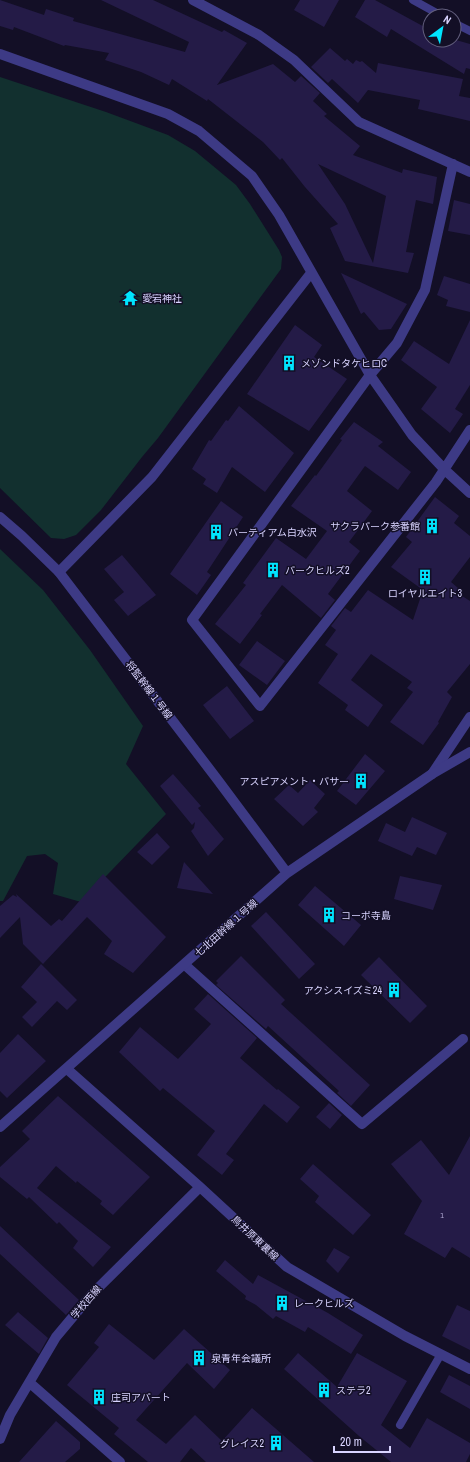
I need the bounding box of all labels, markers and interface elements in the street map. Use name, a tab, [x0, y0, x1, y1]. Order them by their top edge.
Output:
north arrow	[422, 8, 462, 48]
text: N	[441, 12, 454, 27]
temple icon: 愛宕神社	[121, 289, 139, 307]
place label: 愛宕神社	[142, 292, 182, 305]
building icon: メゾンドタケヒロC	[280, 354, 298, 372]
place label: メゾンドタケヒロC	[301, 357, 387, 370]
building icon: サクラパーク参番館	[423, 517, 441, 535]
place label: サクラパーク参番館	[330, 520, 420, 533]
building icon: パーティアム白水沢	[207, 523, 225, 541]
place label: パーティアム白水沢	[228, 526, 317, 539]
building icon: パークヒルズ2	[264, 561, 282, 579]
place label: パークヒルズ2	[285, 564, 350, 577]
building icon: ロイヤルエイト3	[416, 568, 434, 586]
place label: ロイヤルエイト3	[388, 587, 463, 600]
street label: 将監幹線１号線	[123, 658, 175, 722]
building icon: アスピアメント・パサー	[352, 772, 370, 790]
place label: アスピアメント・パサー	[240, 775, 349, 788]
street label: 七北田幹線１号線	[192, 896, 260, 960]
building icon: コーポ寺島	[320, 906, 338, 924]
place label: コーポ寺島	[341, 909, 391, 922]
building icon: アクシスイズミ24	[385, 981, 403, 999]
place label: アクシスイズミ24	[304, 984, 382, 997]
house number: 1	[440, 1210, 444, 1220]
street label: 鳥井原東裏線	[229, 1213, 281, 1263]
street label: 学校西線	[68, 1283, 104, 1321]
building icon: レークヒルズ	[273, 1294, 291, 1312]
place label: レークヒルズ	[294, 1297, 354, 1310]
building icon: 泉青年会議所	[190, 1349, 208, 1367]
place label: 泉青年会議所	[211, 1352, 271, 1365]
building icon: ステラ2	[315, 1381, 333, 1399]
place label: ステラ2	[336, 1384, 371, 1397]
building icon: 庄司アパート	[90, 1388, 108, 1406]
place label: 庄司アパート	[111, 1391, 171, 1404]
scale bar	[334, 1428, 390, 1454]
building icon: グレイス2	[267, 1434, 285, 1452]
text: 20 m	[340, 1434, 362, 1450]
place label: グレイス2	[220, 1437, 264, 1450]

